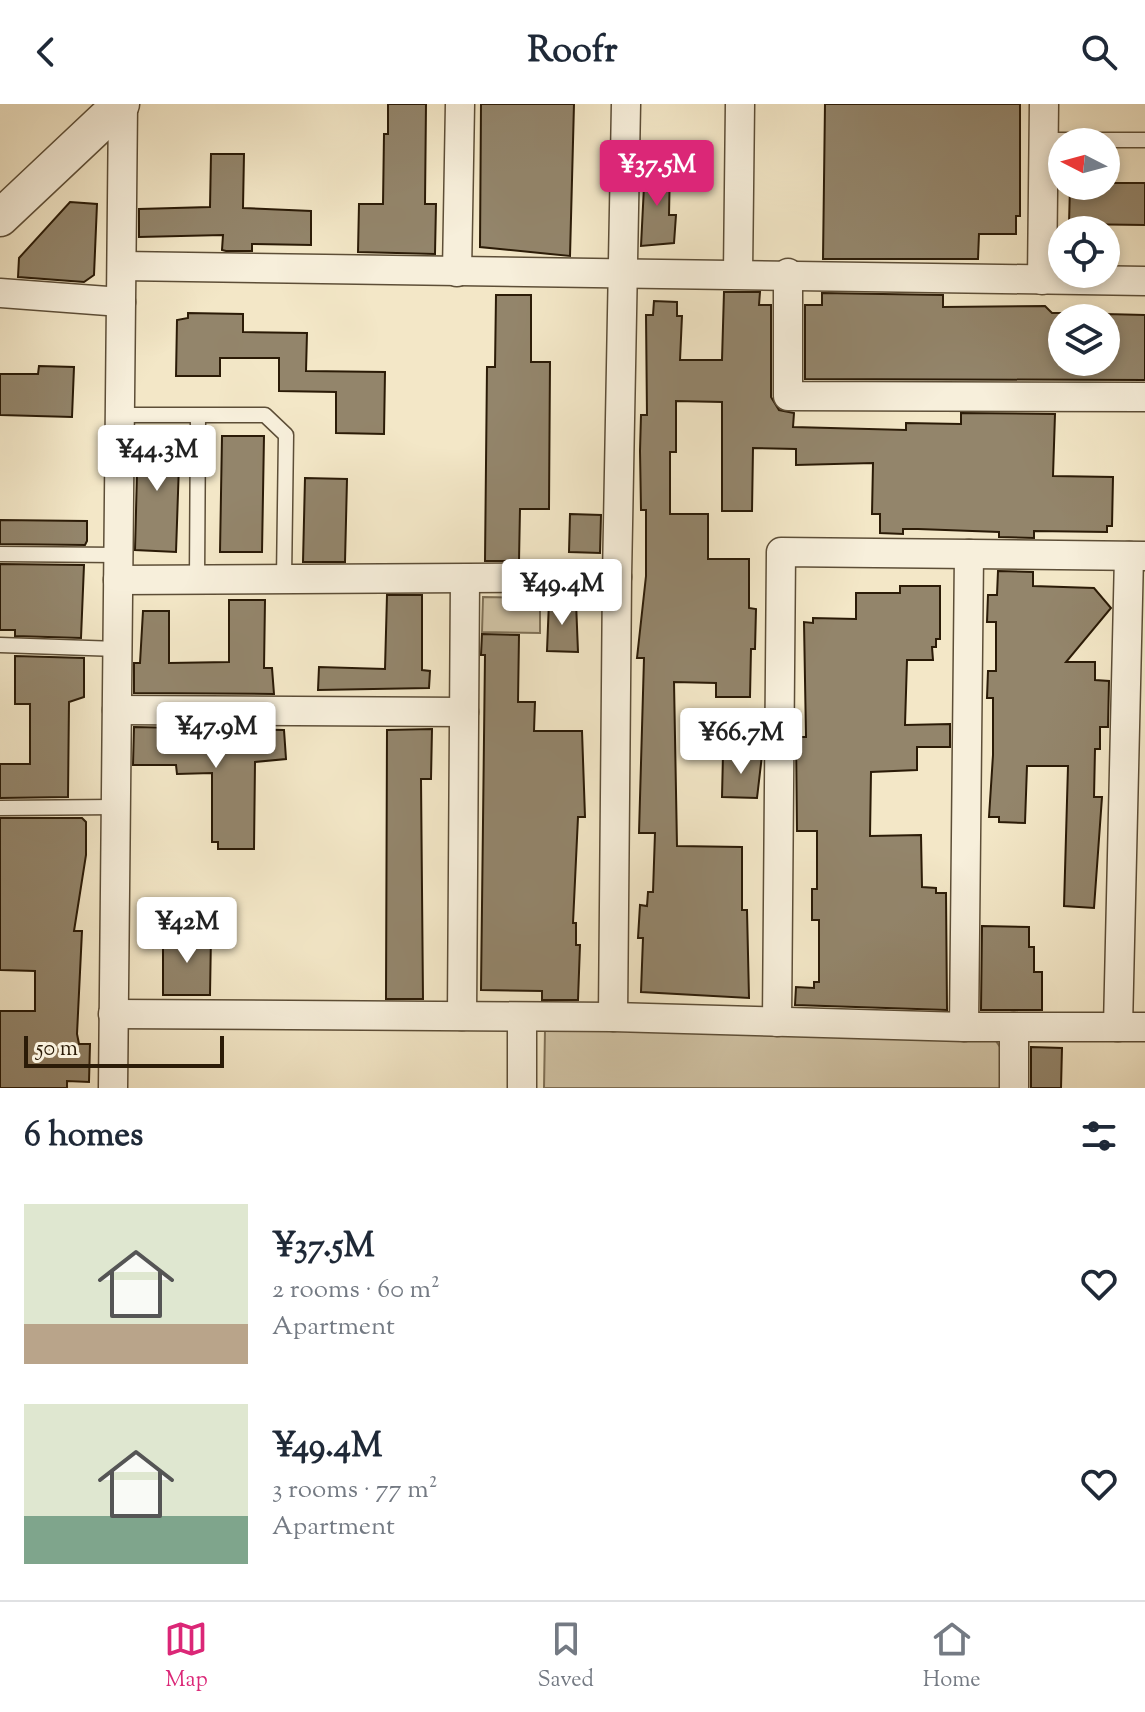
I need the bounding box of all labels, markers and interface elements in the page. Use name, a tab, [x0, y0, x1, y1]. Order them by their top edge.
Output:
text: Roofr	[527, 26, 618, 78]
icon: back	[24, 30, 68, 74]
icon: search	[1077, 30, 1121, 74]
north arrow	[1048, 128, 1120, 200]
map controls	[1048, 128, 1120, 376]
pin: ¥37.5M	[592, 140, 722, 208]
text: ¥37.5M	[618, 147, 696, 184]
button: locate	[1048, 216, 1120, 288]
button: layers	[1048, 304, 1120, 376]
pin: ¥44.3M	[92, 425, 222, 493]
text: ¥44.3M	[116, 432, 198, 469]
pin: ¥49.4M	[497, 559, 627, 627]
text: ¥49.4M	[520, 566, 604, 603]
pin: ¥47.9M	[151, 702, 281, 770]
pin: ¥66.7M	[676, 708, 806, 776]
text: ¥47.9M	[175, 709, 257, 746]
text: ¥66.7M	[698, 715, 784, 752]
pin: ¥42M	[140, 897, 234, 965]
text: ¥42M	[155, 904, 219, 941]
scale bar	[24, 1032, 224, 1068]
text: 50 m	[36, 1034, 78, 1066]
text: 6 homes	[24, 1112, 143, 1161]
icon: filters	[1077, 1114, 1121, 1158]
text: ¥37.5M	[272, 1223, 375, 1272]
icon: home	[88, 1236, 184, 1332]
icon: heart	[1077, 1262, 1121, 1306]
text: 2 rooms · 60 m²	[272, 1272, 440, 1309]
text: Apartment	[272, 1309, 395, 1346]
text: ¥49.4M	[272, 1423, 382, 1472]
icon: home	[88, 1436, 184, 1532]
icon: heart	[1077, 1462, 1121, 1506]
text: 3 rooms · 77 m²	[272, 1472, 437, 1509]
text: Apartment	[272, 1509, 395, 1546]
tab: Map	[164, 1617, 208, 1697]
tab: Saved	[537, 1617, 594, 1697]
tab: Home	[923, 1617, 981, 1697]

